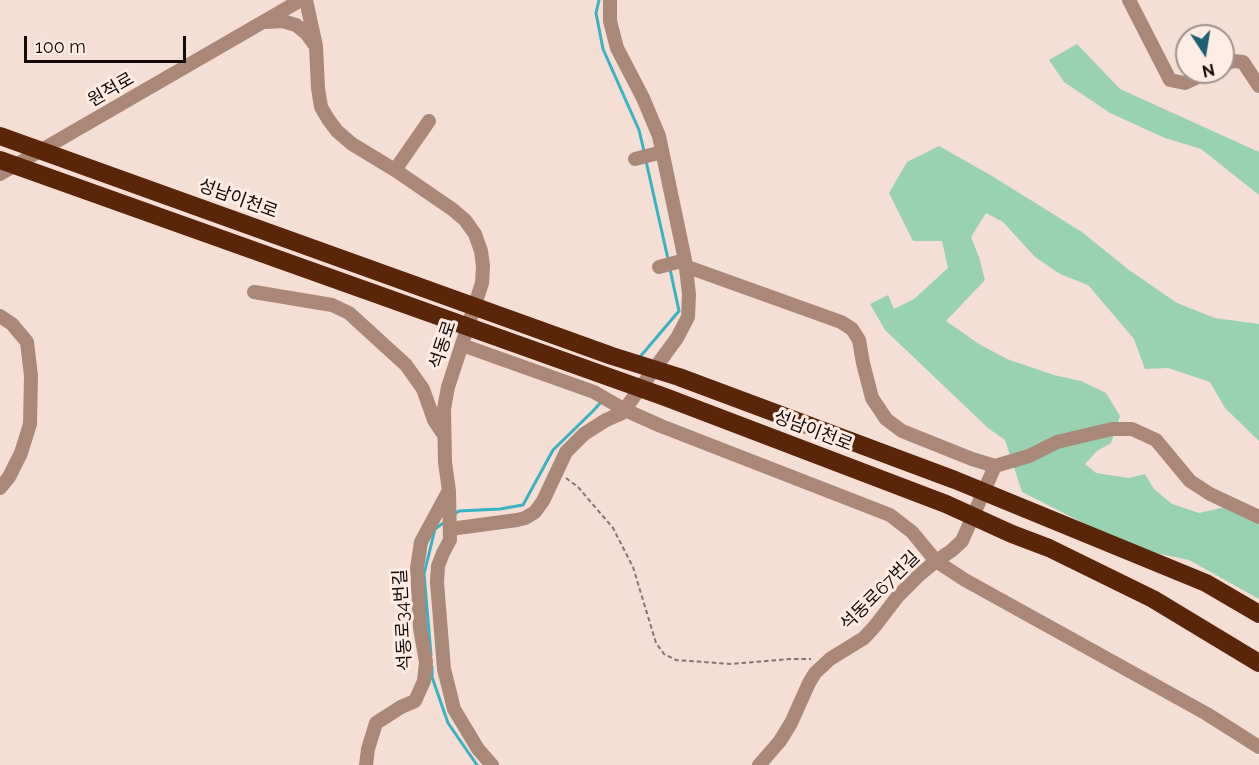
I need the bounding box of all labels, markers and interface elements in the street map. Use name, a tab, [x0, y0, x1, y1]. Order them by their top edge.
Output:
scale bar	[27, 24, 189, 62]
north arrow	[1175, 24, 1235, 84]
text: 100 m	[35, 36, 86, 57]
text: N	[1200, 60, 1216, 81]
street label: 원적로	[84, 68, 138, 112]
street label: 성남이천로	[195, 175, 281, 223]
street label: 석동로	[425, 318, 461, 372]
street label: 성남이천로	[770, 406, 856, 456]
street label: 석동로67번길	[836, 547, 924, 635]
street label: 석동로34번길	[390, 568, 416, 672]

